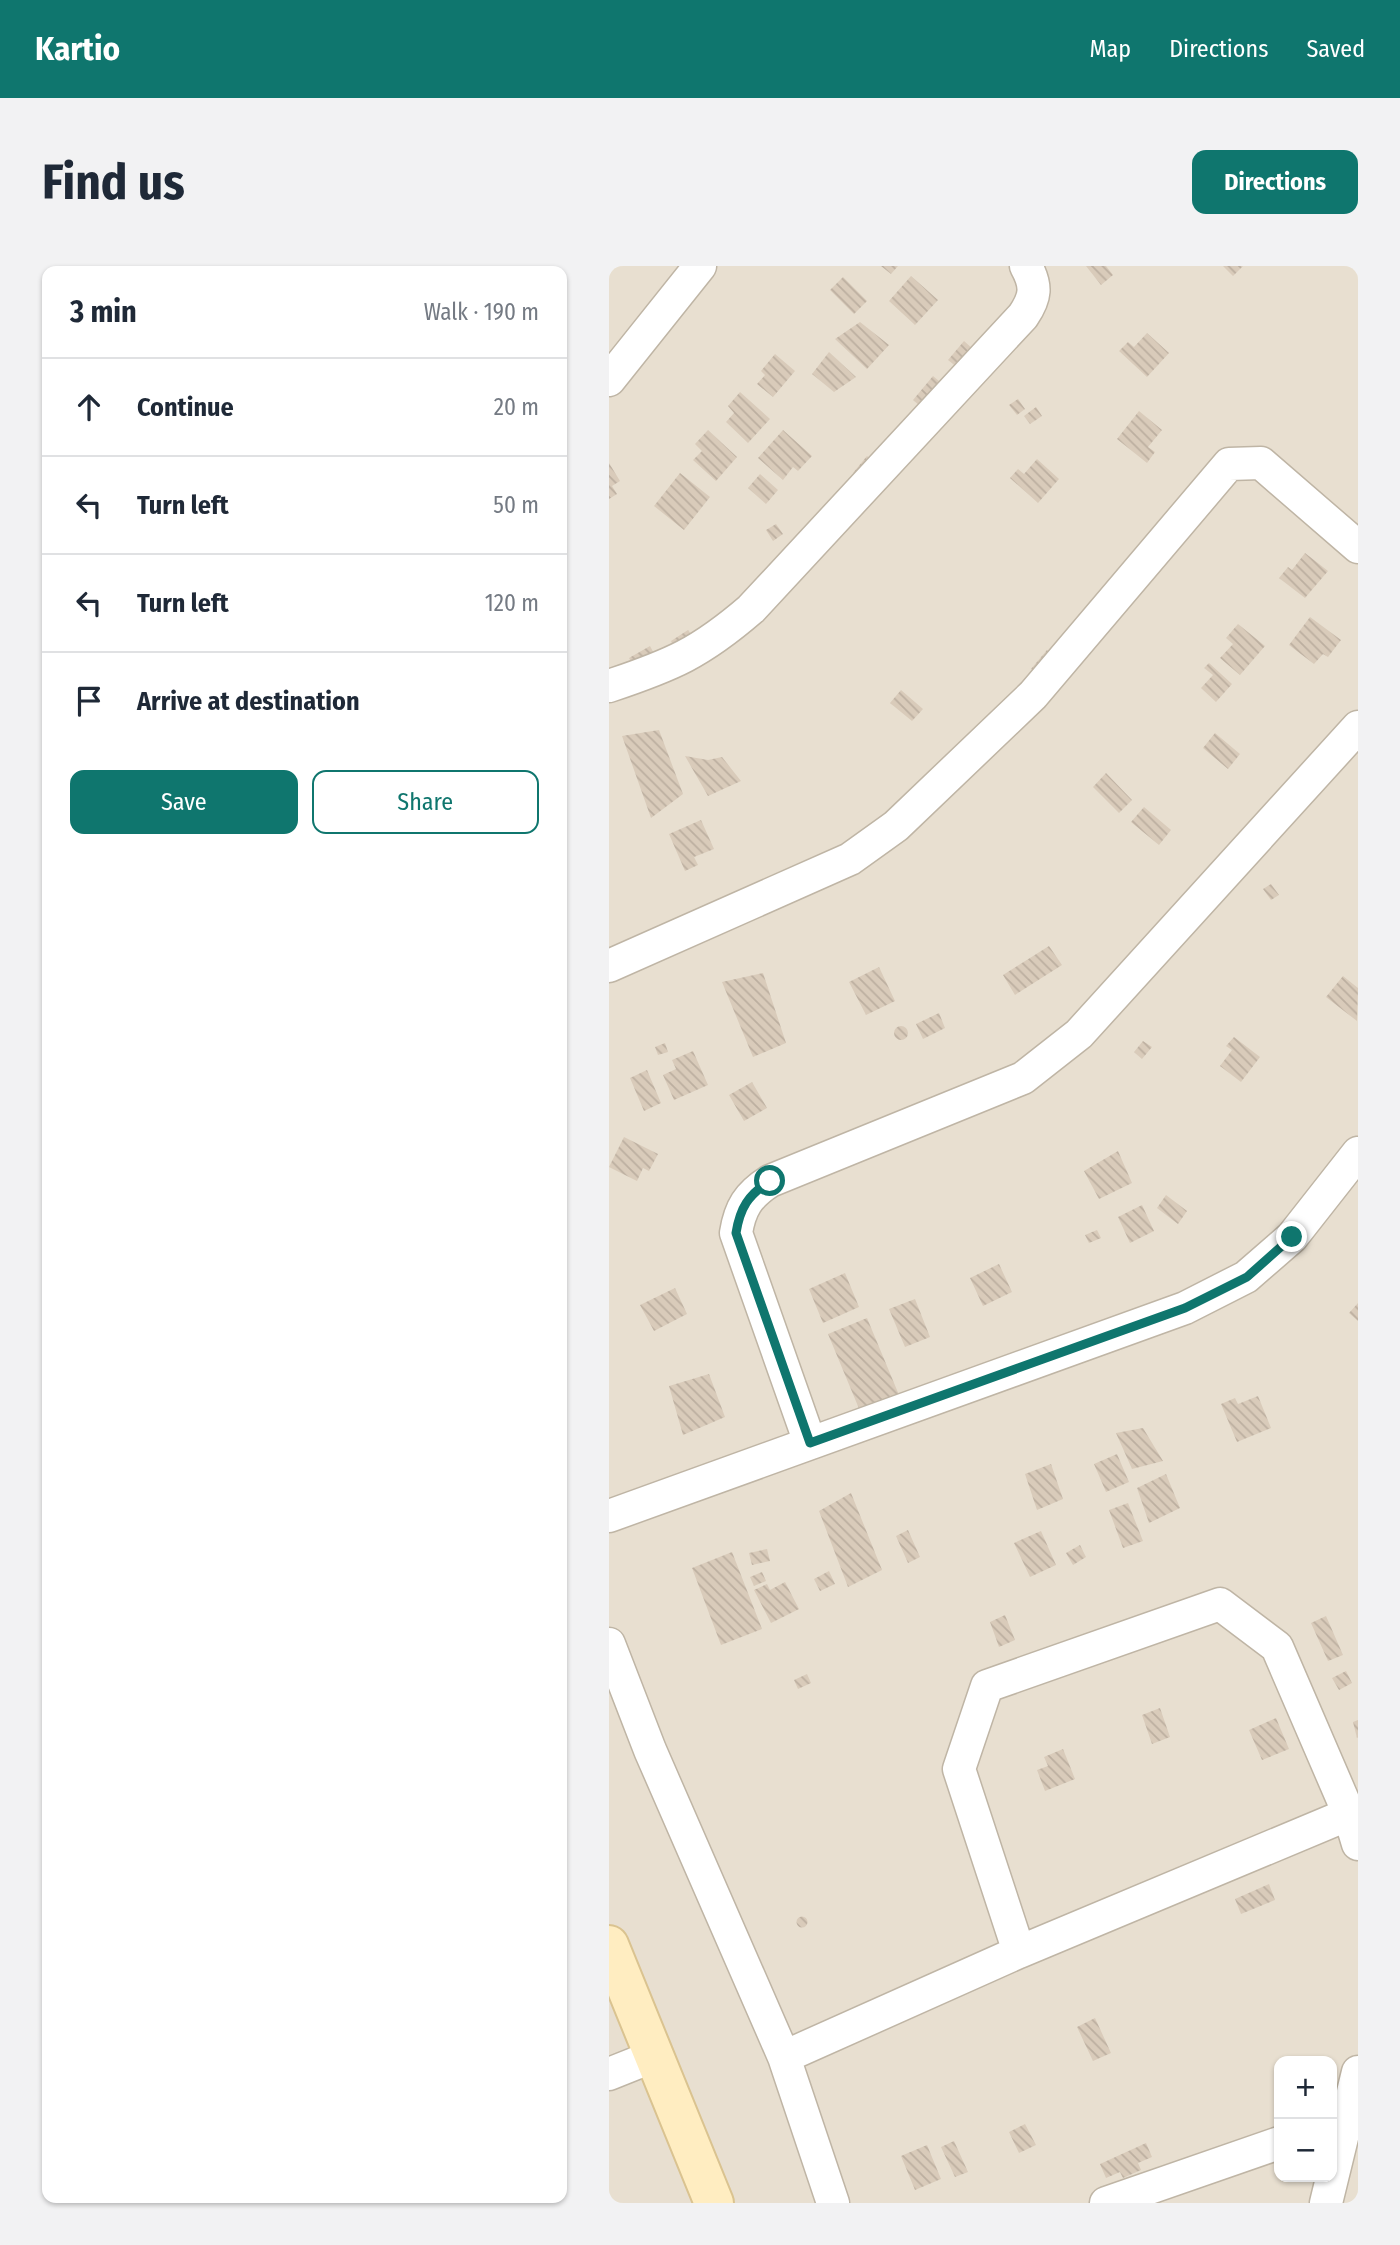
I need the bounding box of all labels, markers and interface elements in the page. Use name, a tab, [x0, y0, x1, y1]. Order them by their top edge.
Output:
text: Kartio	[35, 29, 120, 69]
text: Map	[1090, 35, 1131, 63]
text: Directions	[1169, 35, 1268, 63]
text: Saved	[1306, 35, 1365, 63]
button: Directions	[1192, 150, 1358, 214]
text: Find us	[42, 153, 185, 212]
text: 3 min	[70, 294, 137, 330]
text: Walk · 190 m	[424, 298, 539, 326]
icon: ahead	[70, 388, 108, 426]
text: Continue	[137, 392, 234, 423]
text: 20 m	[494, 393, 539, 421]
icon: left	[70, 486, 108, 524]
text: Turn left	[137, 490, 229, 521]
text: 50 m	[493, 491, 539, 519]
icon: left	[70, 584, 108, 622]
text: Turn left	[137, 588, 229, 619]
text: 120 m	[485, 589, 539, 617]
icon: arrive	[70, 682, 108, 720]
text: Arrive at destination	[137, 686, 360, 717]
button: Save	[70, 770, 298, 834]
button: Share	[312, 770, 539, 834]
route start	[754, 1165, 785, 1196]
route end	[1276, 1221, 1307, 1252]
map controls	[1274, 2056, 1337, 2182]
button: +	[1274, 2056, 1337, 2119]
button: −	[1274, 2119, 1337, 2182]

